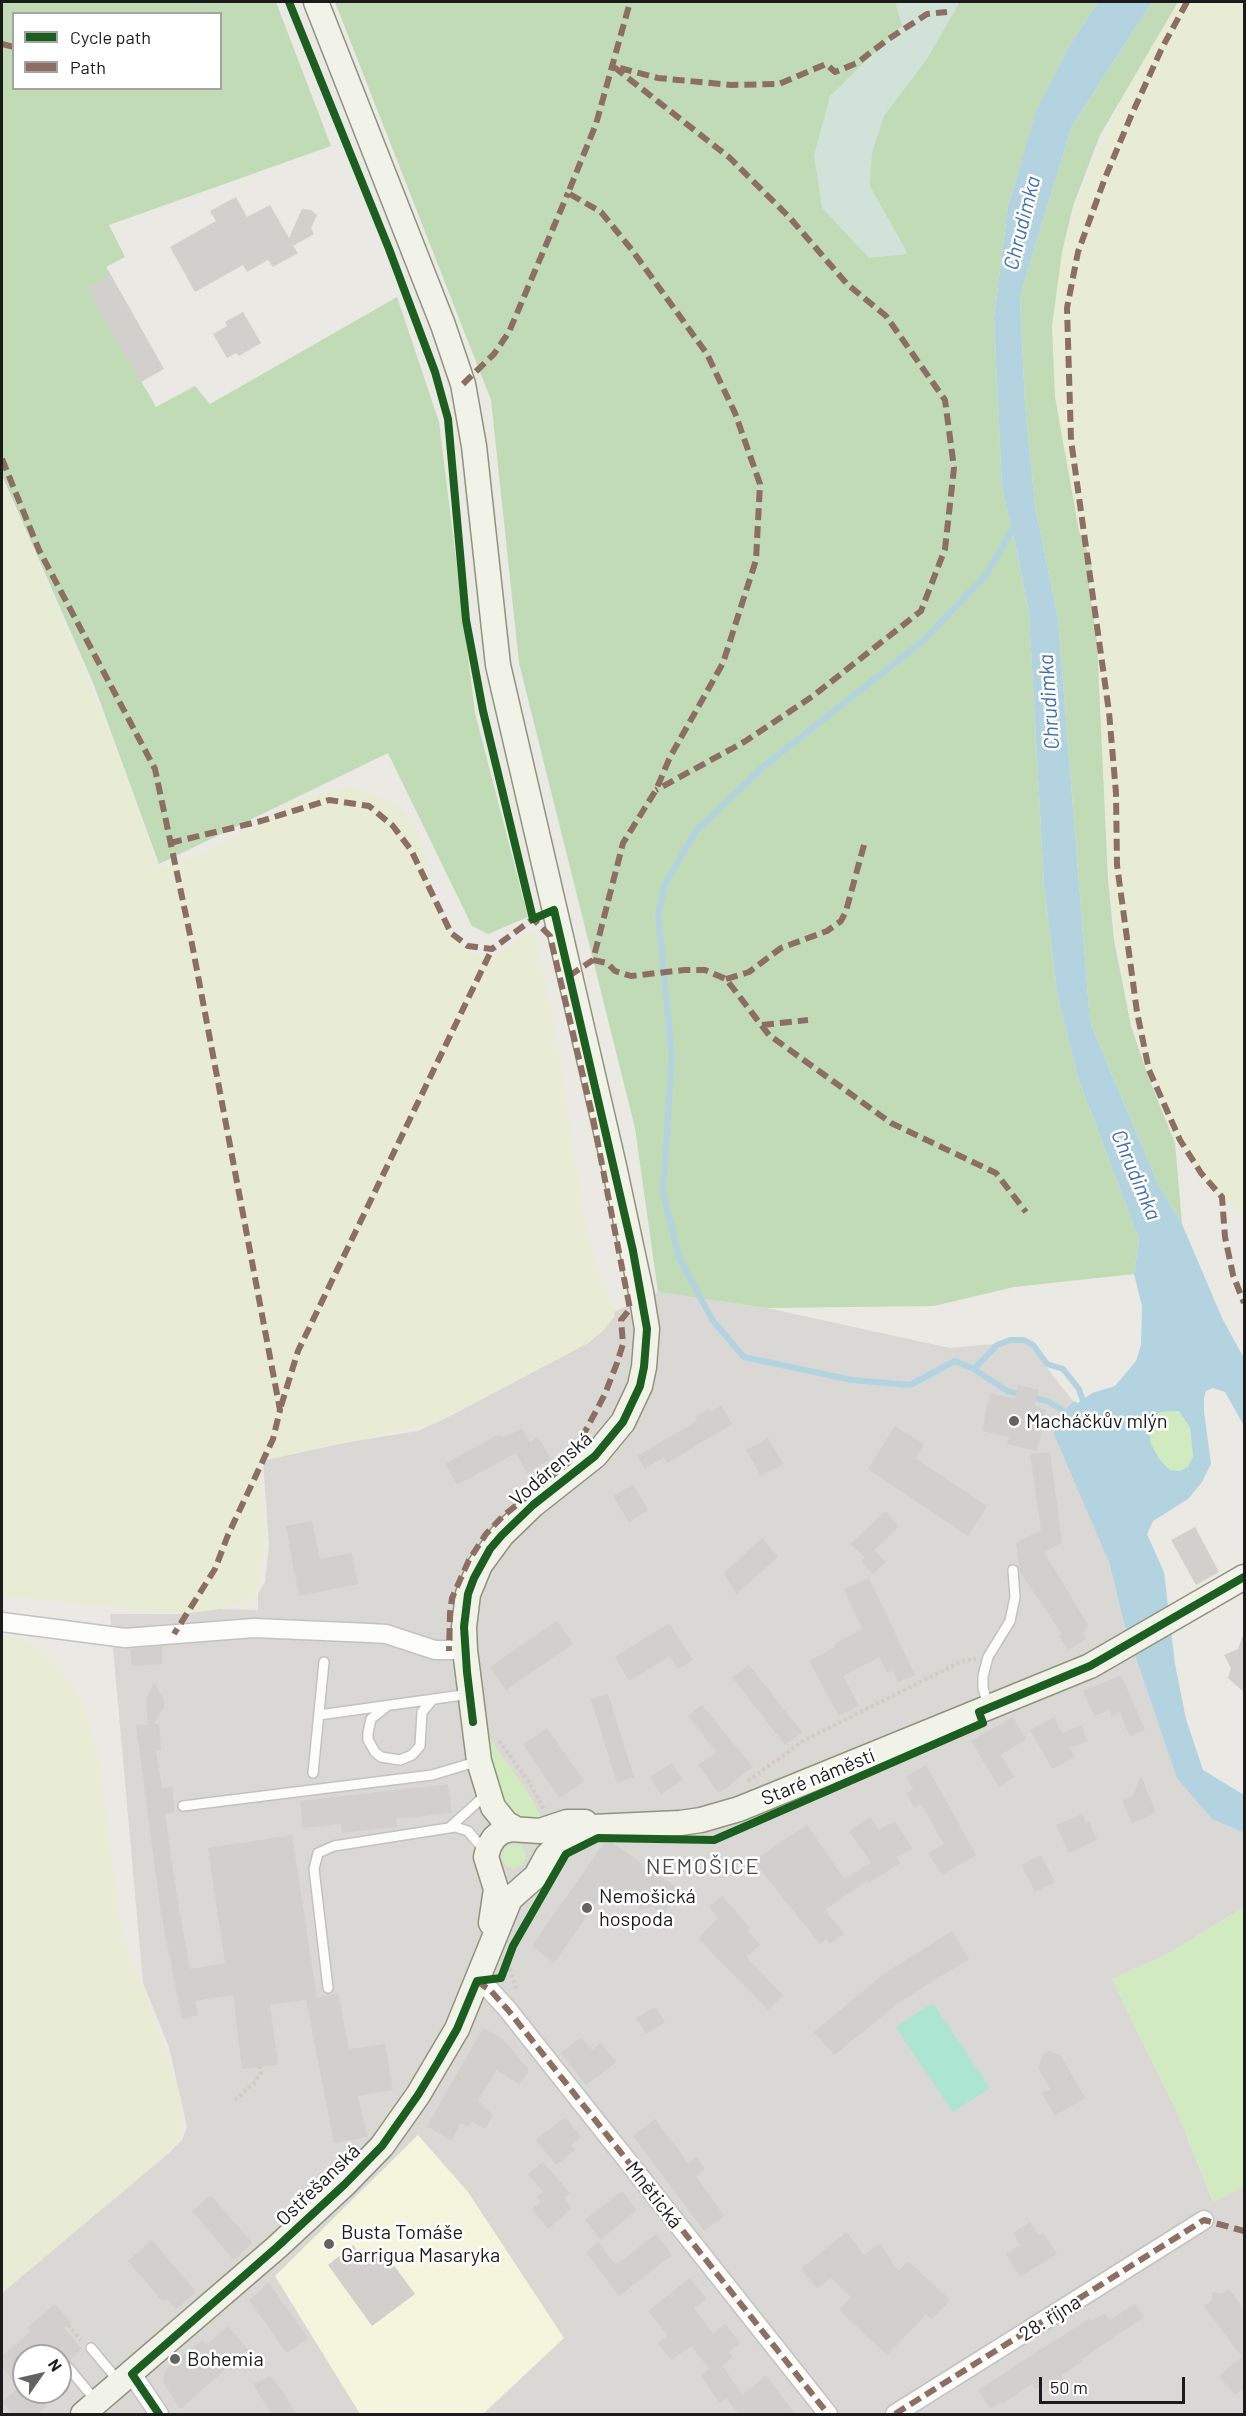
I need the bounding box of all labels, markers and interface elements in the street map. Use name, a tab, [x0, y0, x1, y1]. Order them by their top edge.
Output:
legend	[12, 12, 222, 90]
text: Cycle path	[70, 26, 151, 48]
text: Path	[70, 56, 106, 78]
water label: Chrudimka	[998, 173, 1046, 273]
water label: Chrudimka	[1033, 653, 1065, 751]
water label: Chrudimka	[1106, 1126, 1166, 1224]
place label: Macháčkův mlýn	[1026, 1409, 1168, 1433]
marker: Macháčkův mlýn	[1007, 1414, 1021, 1428]
street label: Vodárenská	[505, 1427, 597, 1511]
street label: Staré náměstí	[758, 1743, 878, 1811]
district label: NEMOŠICE	[646, 1854, 760, 1880]
place label: Nemošická hospoda	[599, 1884, 696, 1931]
marker: Nemošická hospoda	[580, 1901, 594, 1915]
street label: Ostřešanská	[271, 2139, 365, 2231]
street label: Mnětická	[620, 2157, 688, 2233]
place label: Busta Tomáše Garrigua Masaryka	[341, 2220, 500, 2267]
marker: Busta Tomáše Garrigua Masaryka	[322, 2237, 336, 2251]
street label: 28. října	[1015, 2290, 1085, 2346]
north arrow	[12, 2344, 72, 2404]
place label: Bohemia	[187, 2347, 264, 2371]
marker: Bohemia	[168, 2352, 182, 2366]
text: N	[45, 2355, 67, 2374]
scale bar	[1042, 2365, 1188, 2403]
text: 50 m	[1050, 2376, 1088, 2398]

